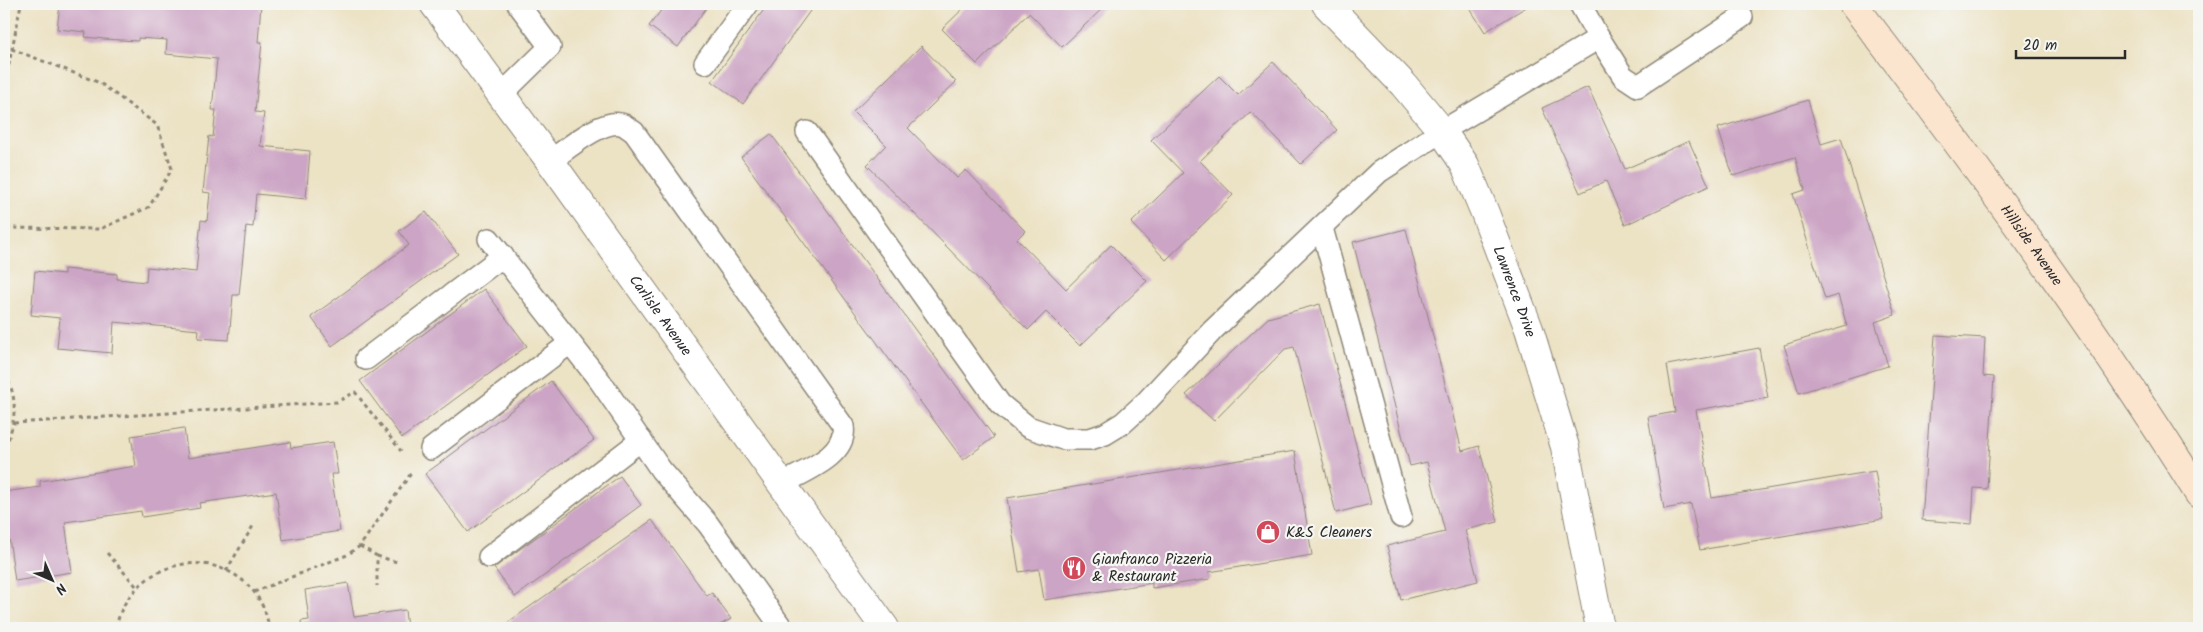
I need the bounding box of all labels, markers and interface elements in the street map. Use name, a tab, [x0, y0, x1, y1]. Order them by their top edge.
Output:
scale bar	[2016, 28, 2124, 60]
text: 20 m	[2023, 34, 2057, 58]
street label: Hillside Avenue	[1993, 200, 2068, 292]
street label: Lawrence Drive	[1486, 243, 1542, 340]
street label: Carlisle Avenue	[622, 270, 697, 362]
shop icon: K&S Cleaners	[1255, 519, 1281, 545]
place label: K&S Cleaners	[1286, 521, 1373, 545]
place label: Gianfranco Pizzeria & Restaurant	[1092, 548, 1212, 589]
north arrow	[28, 554, 78, 604]
restaurant icon: Gianfranco Pizzeria & Restaurant	[1061, 555, 1087, 581]
text: N	[49, 578, 71, 600]

